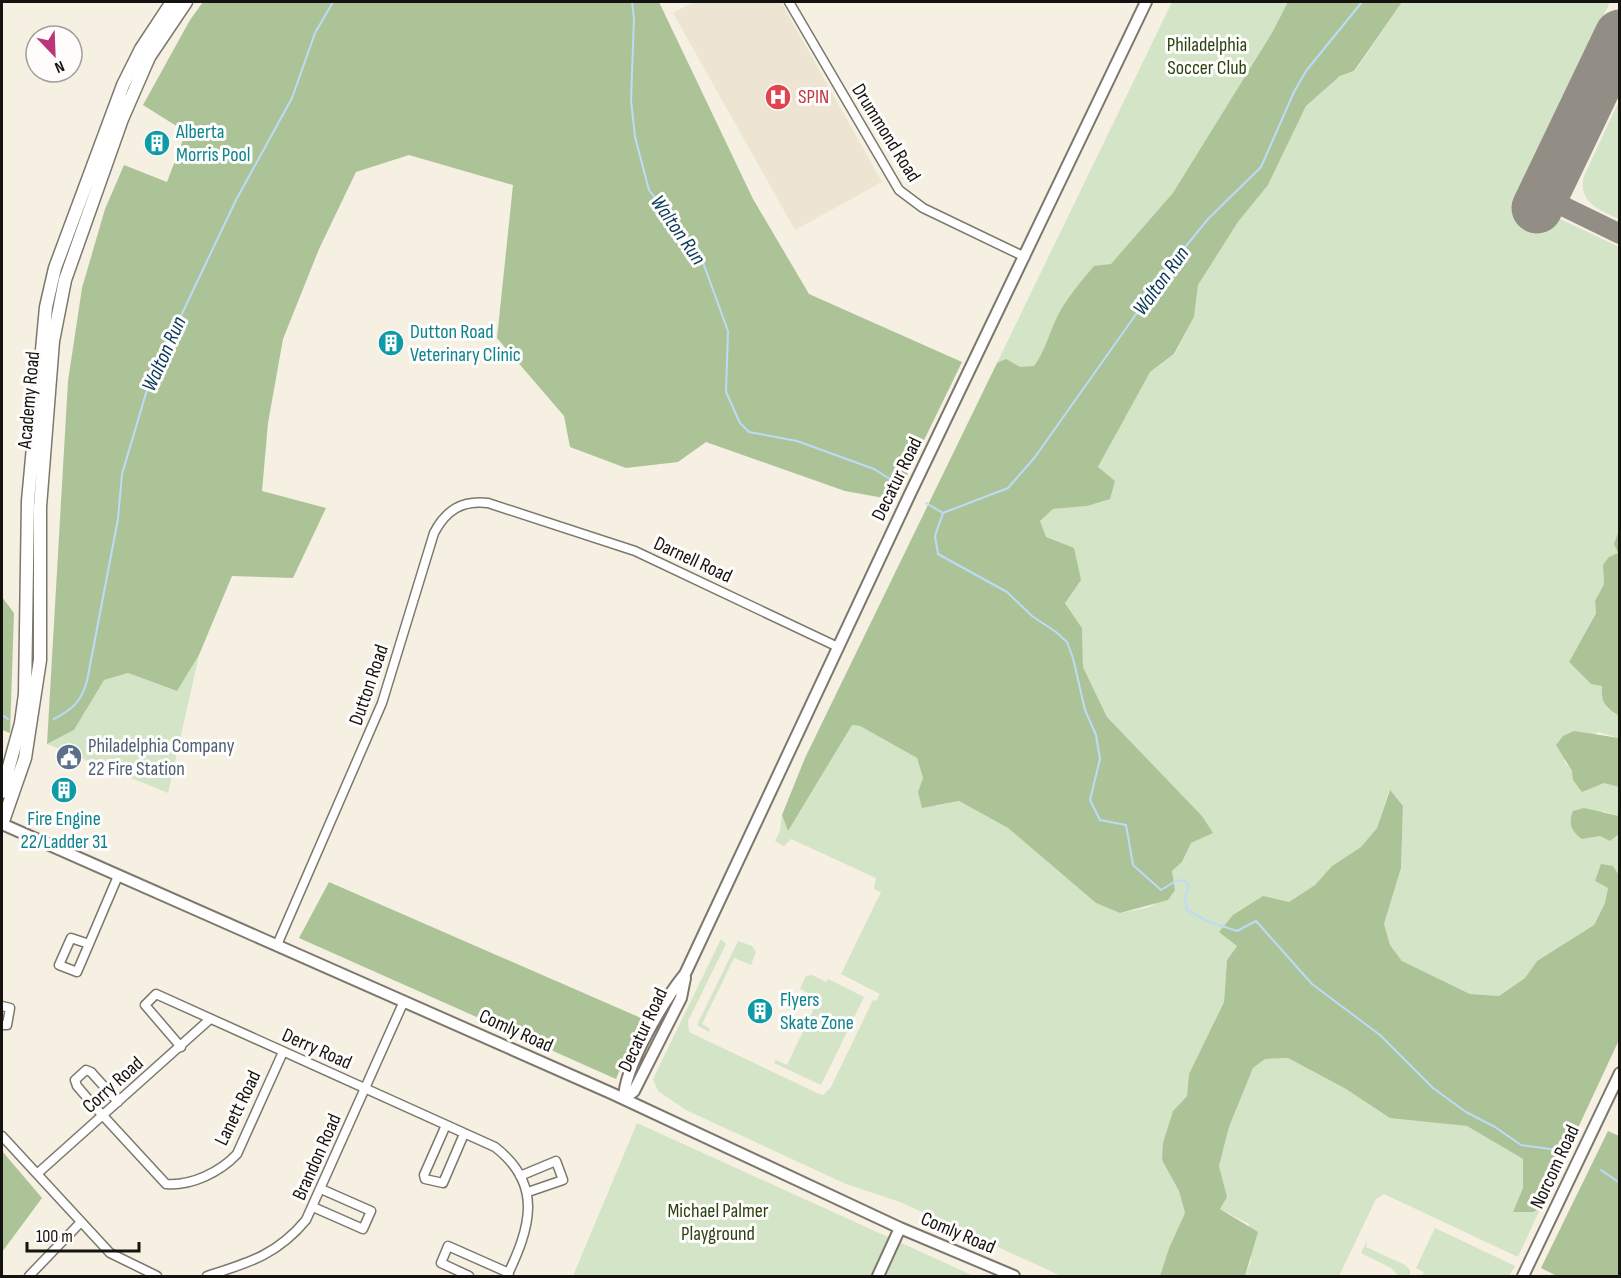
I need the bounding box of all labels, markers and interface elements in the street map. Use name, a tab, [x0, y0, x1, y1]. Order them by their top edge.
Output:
north arrow	[24, 24, 84, 84]
park label: Philadelphia Soccer Club	[1167, 33, 1247, 80]
text: N	[52, 56, 67, 77]
street label: Drummond Road	[846, 79, 926, 187]
hospital icon: SPIN	[763, 82, 793, 112]
place label: SPIN	[798, 85, 829, 109]
place label: Alberta Morris Pool	[175, 120, 251, 167]
building icon: Alberta Morris Pool	[142, 128, 172, 158]
water label: Walton Run	[645, 190, 711, 270]
water label: Walton Run	[1128, 242, 1194, 320]
water label: Walton Run	[137, 313, 192, 395]
place label: Dutton Road Veterinary Clinic	[410, 320, 521, 367]
building icon: Dutton Road Veterinary Clinic	[376, 328, 406, 358]
street label: Academy Road	[13, 350, 45, 451]
street label: Decatur Road	[866, 433, 928, 525]
street label: Darnell Road	[650, 531, 736, 589]
street label: Dutton Road	[344, 642, 394, 728]
place label: Philadelphia Company 22 Fire Station	[88, 734, 235, 781]
public building icon: Philadelphia Company 22 Fire Station	[54, 742, 84, 772]
building icon: Fire Engine 22/Ladder 31	[49, 775, 79, 805]
place label: Fire Engine 22/Ladder 31	[21, 807, 107, 854]
street label: Decatur Road	[613, 984, 673, 1076]
place label: Flyers Skate Zone	[780, 988, 854, 1035]
building icon: Flyers Skate Zone	[745, 996, 775, 1026]
street label: Comly Road	[475, 1004, 557, 1058]
street label: Derry Road	[278, 1023, 356, 1075]
street label: Corry Road	[78, 1051, 148, 1119]
street label: Lanett Road	[210, 1067, 266, 1149]
street label: Brandon Road	[287, 1110, 347, 1204]
street label: Norcom Road	[1525, 1121, 1585, 1213]
park label: Michael Palmer Playground	[667, 1199, 769, 1246]
street label: Comly Road	[917, 1207, 999, 1259]
scale bar	[27, 1215, 140, 1253]
text: 100 m	[36, 1226, 73, 1247]

